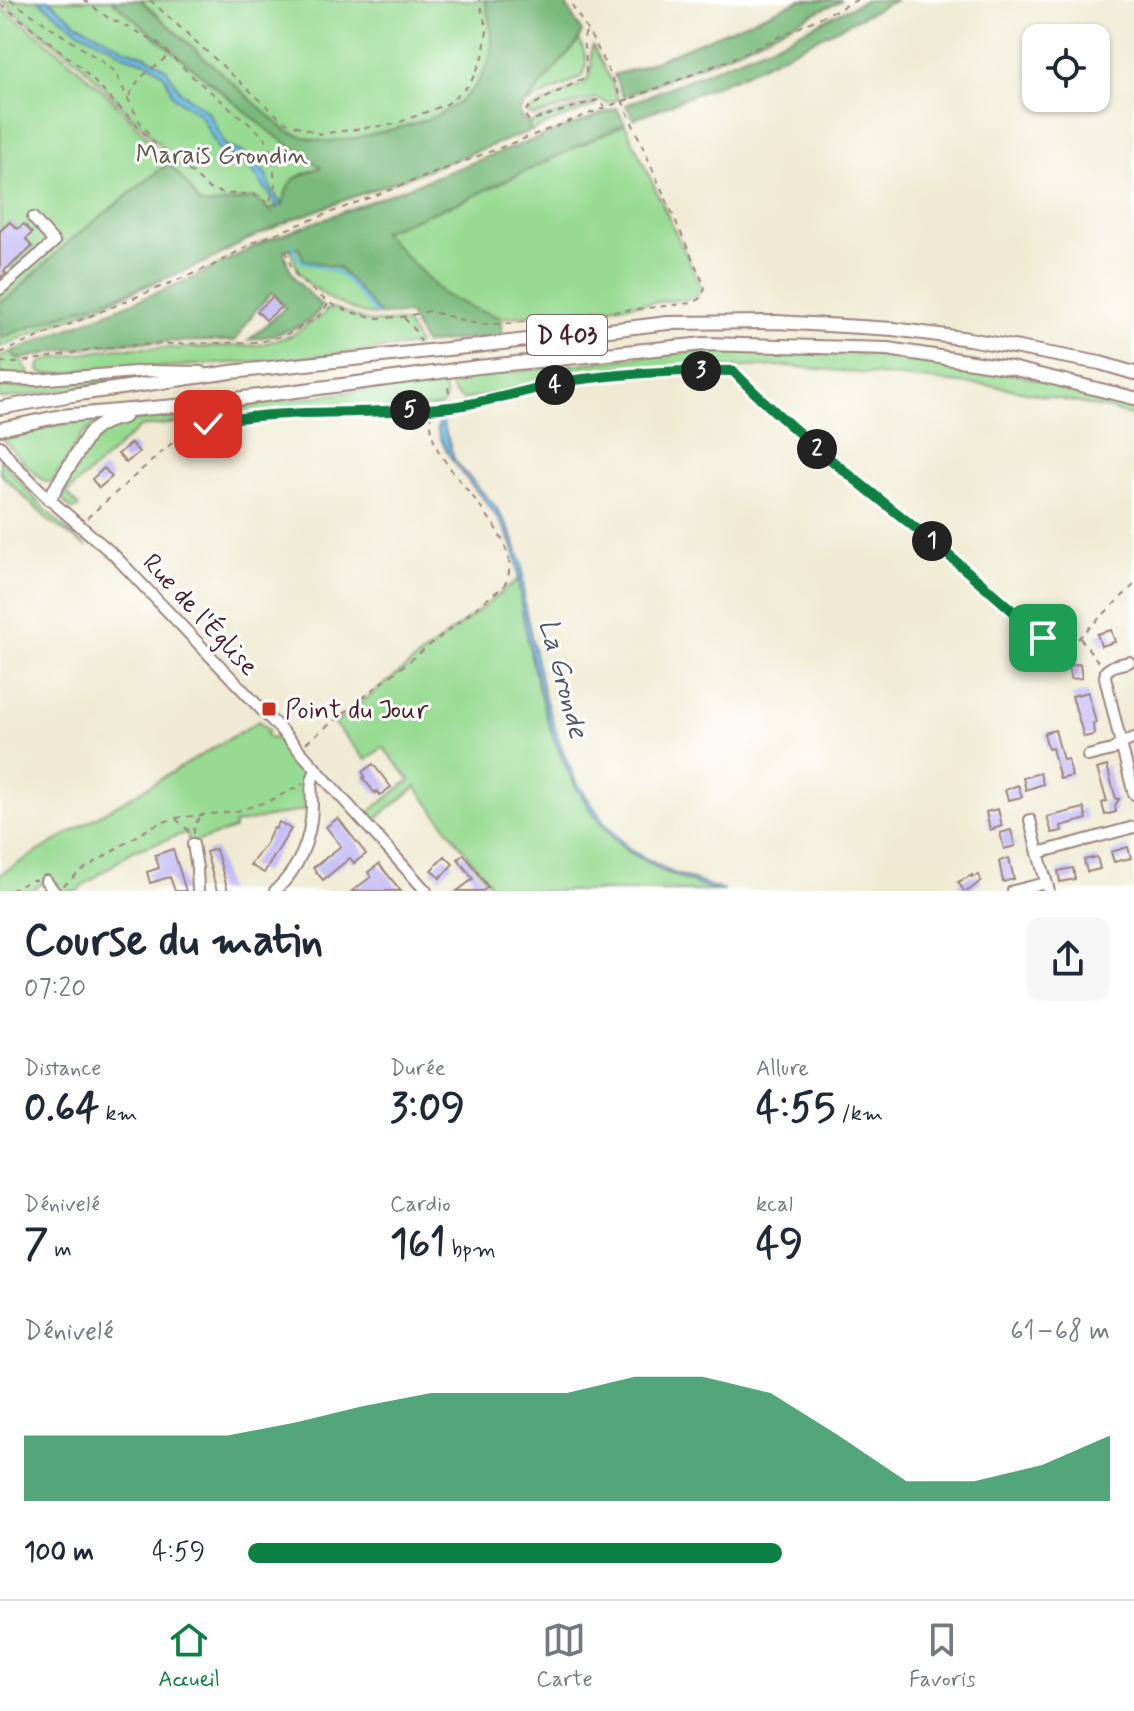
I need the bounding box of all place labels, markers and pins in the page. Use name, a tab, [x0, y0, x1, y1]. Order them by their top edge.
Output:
pin: 3	[681, 351, 721, 391]
pin: 4	[535, 365, 575, 405]
pin	[174, 390, 242, 458]
pin: 5	[390, 390, 430, 430]
pin: 2	[797, 429, 837, 469]
pin: 1	[912, 521, 952, 561]
pin	[1009, 604, 1077, 672]
place label: Point du Jour	[285, 694, 429, 728]
marker: Point du Jour	[260, 700, 278, 718]

